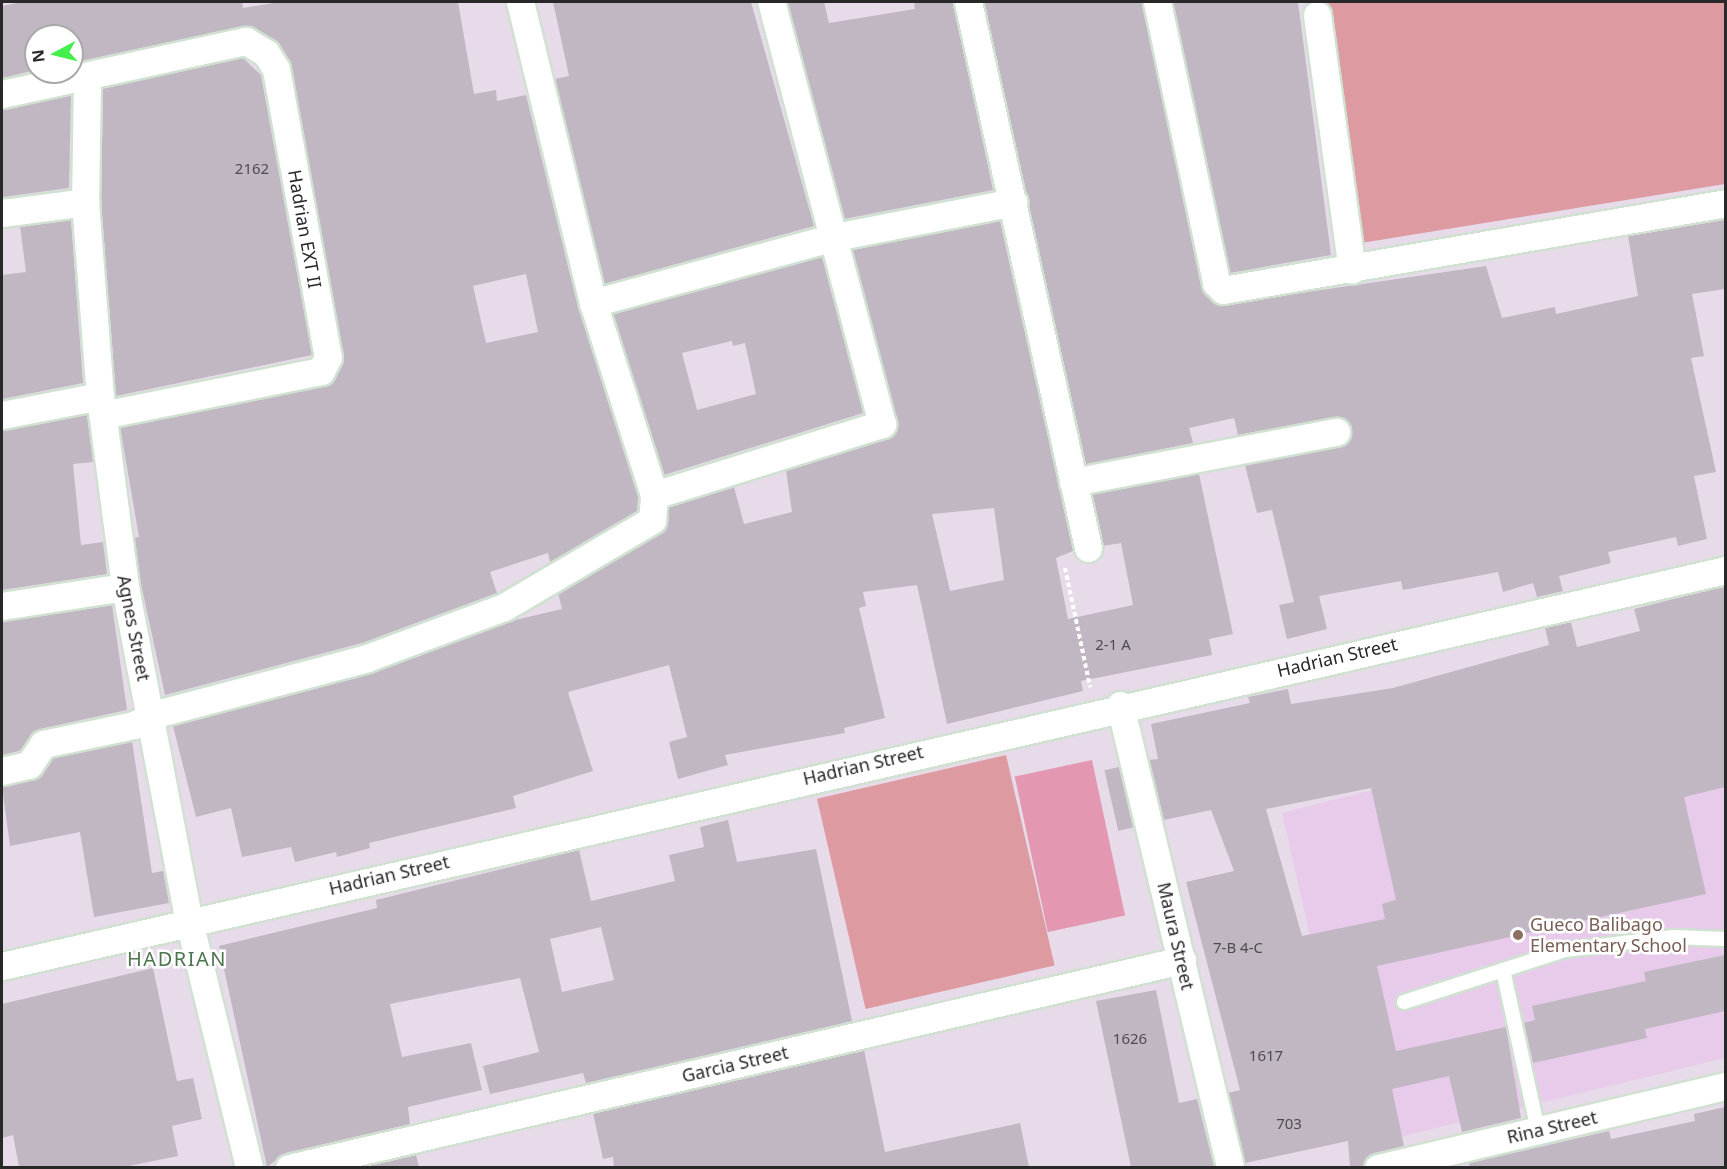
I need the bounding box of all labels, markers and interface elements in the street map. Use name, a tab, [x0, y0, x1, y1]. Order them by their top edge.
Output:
north arrow	[24, 24, 84, 84]
text: N	[26, 48, 50, 64]
house number: 2162	[235, 160, 269, 178]
street label: Hadrian EXT II	[284, 168, 326, 290]
street label: Agnes Street	[113, 573, 155, 683]
street label: Hadrian Street	[1275, 633, 1399, 681]
house number: 2-1 A	[1095, 636, 1131, 654]
street label: Hadrian Street	[801, 741, 925, 789]
street label: Hadrian Street	[327, 851, 451, 899]
street label: Maura Street	[1153, 880, 1199, 992]
place label: Gueco Balibago Elementary School	[1530, 914, 1687, 956]
marker: Gueco Balibago Elementary School	[1511, 928, 1525, 942]
house number: 7-B 4-C	[1213, 939, 1263, 957]
district label: HADRIAN	[127, 946, 227, 970]
house number: 1626	[1113, 1030, 1147, 1048]
street label: Garcia Street	[680, 1041, 790, 1087]
house number: 1617	[1249, 1047, 1283, 1065]
street label: Rina Street	[1505, 1106, 1599, 1148]
house number: 703	[1276, 1115, 1302, 1133]

